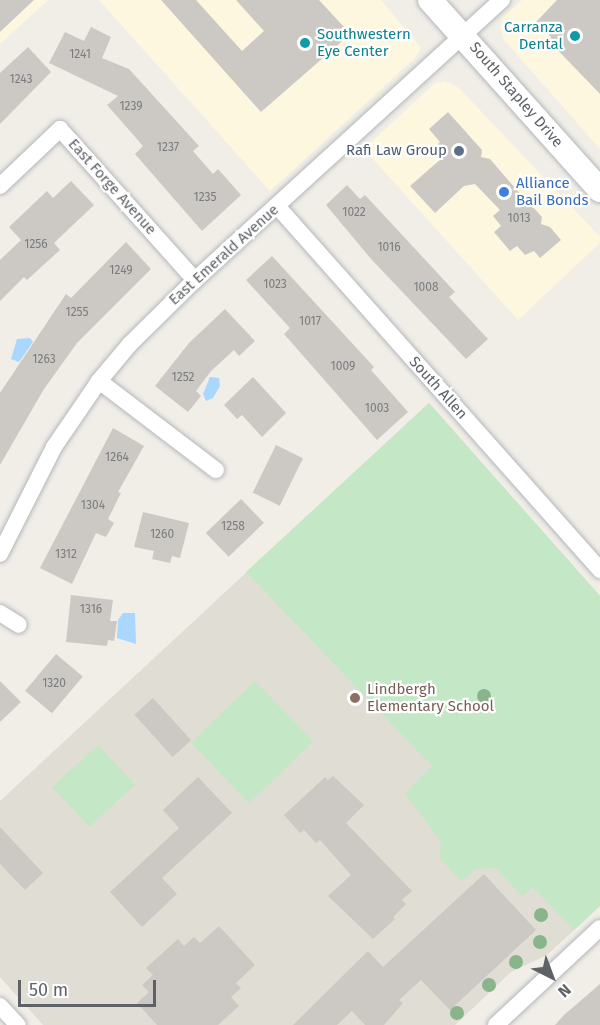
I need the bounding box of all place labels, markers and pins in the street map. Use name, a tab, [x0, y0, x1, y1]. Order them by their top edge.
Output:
place label: Carranza Dental	[504, 18, 563, 53]
place label: Southwestern Eye Center	[317, 25, 411, 60]
marker: Carranza Dental	[568, 29, 582, 43]
marker: Southwestern Eye Center	[298, 36, 312, 50]
place label: Rafi Law Group	[346, 142, 447, 160]
marker: Rafi Law Group	[452, 144, 466, 158]
place label: Alliance Bail Bonds	[516, 174, 589, 209]
marker: Alliance Bail Bonds	[497, 185, 511, 199]
place label: Lindbergh Elementary School	[367, 680, 494, 715]
marker: Lindbergh Elementary School	[348, 691, 362, 705]

